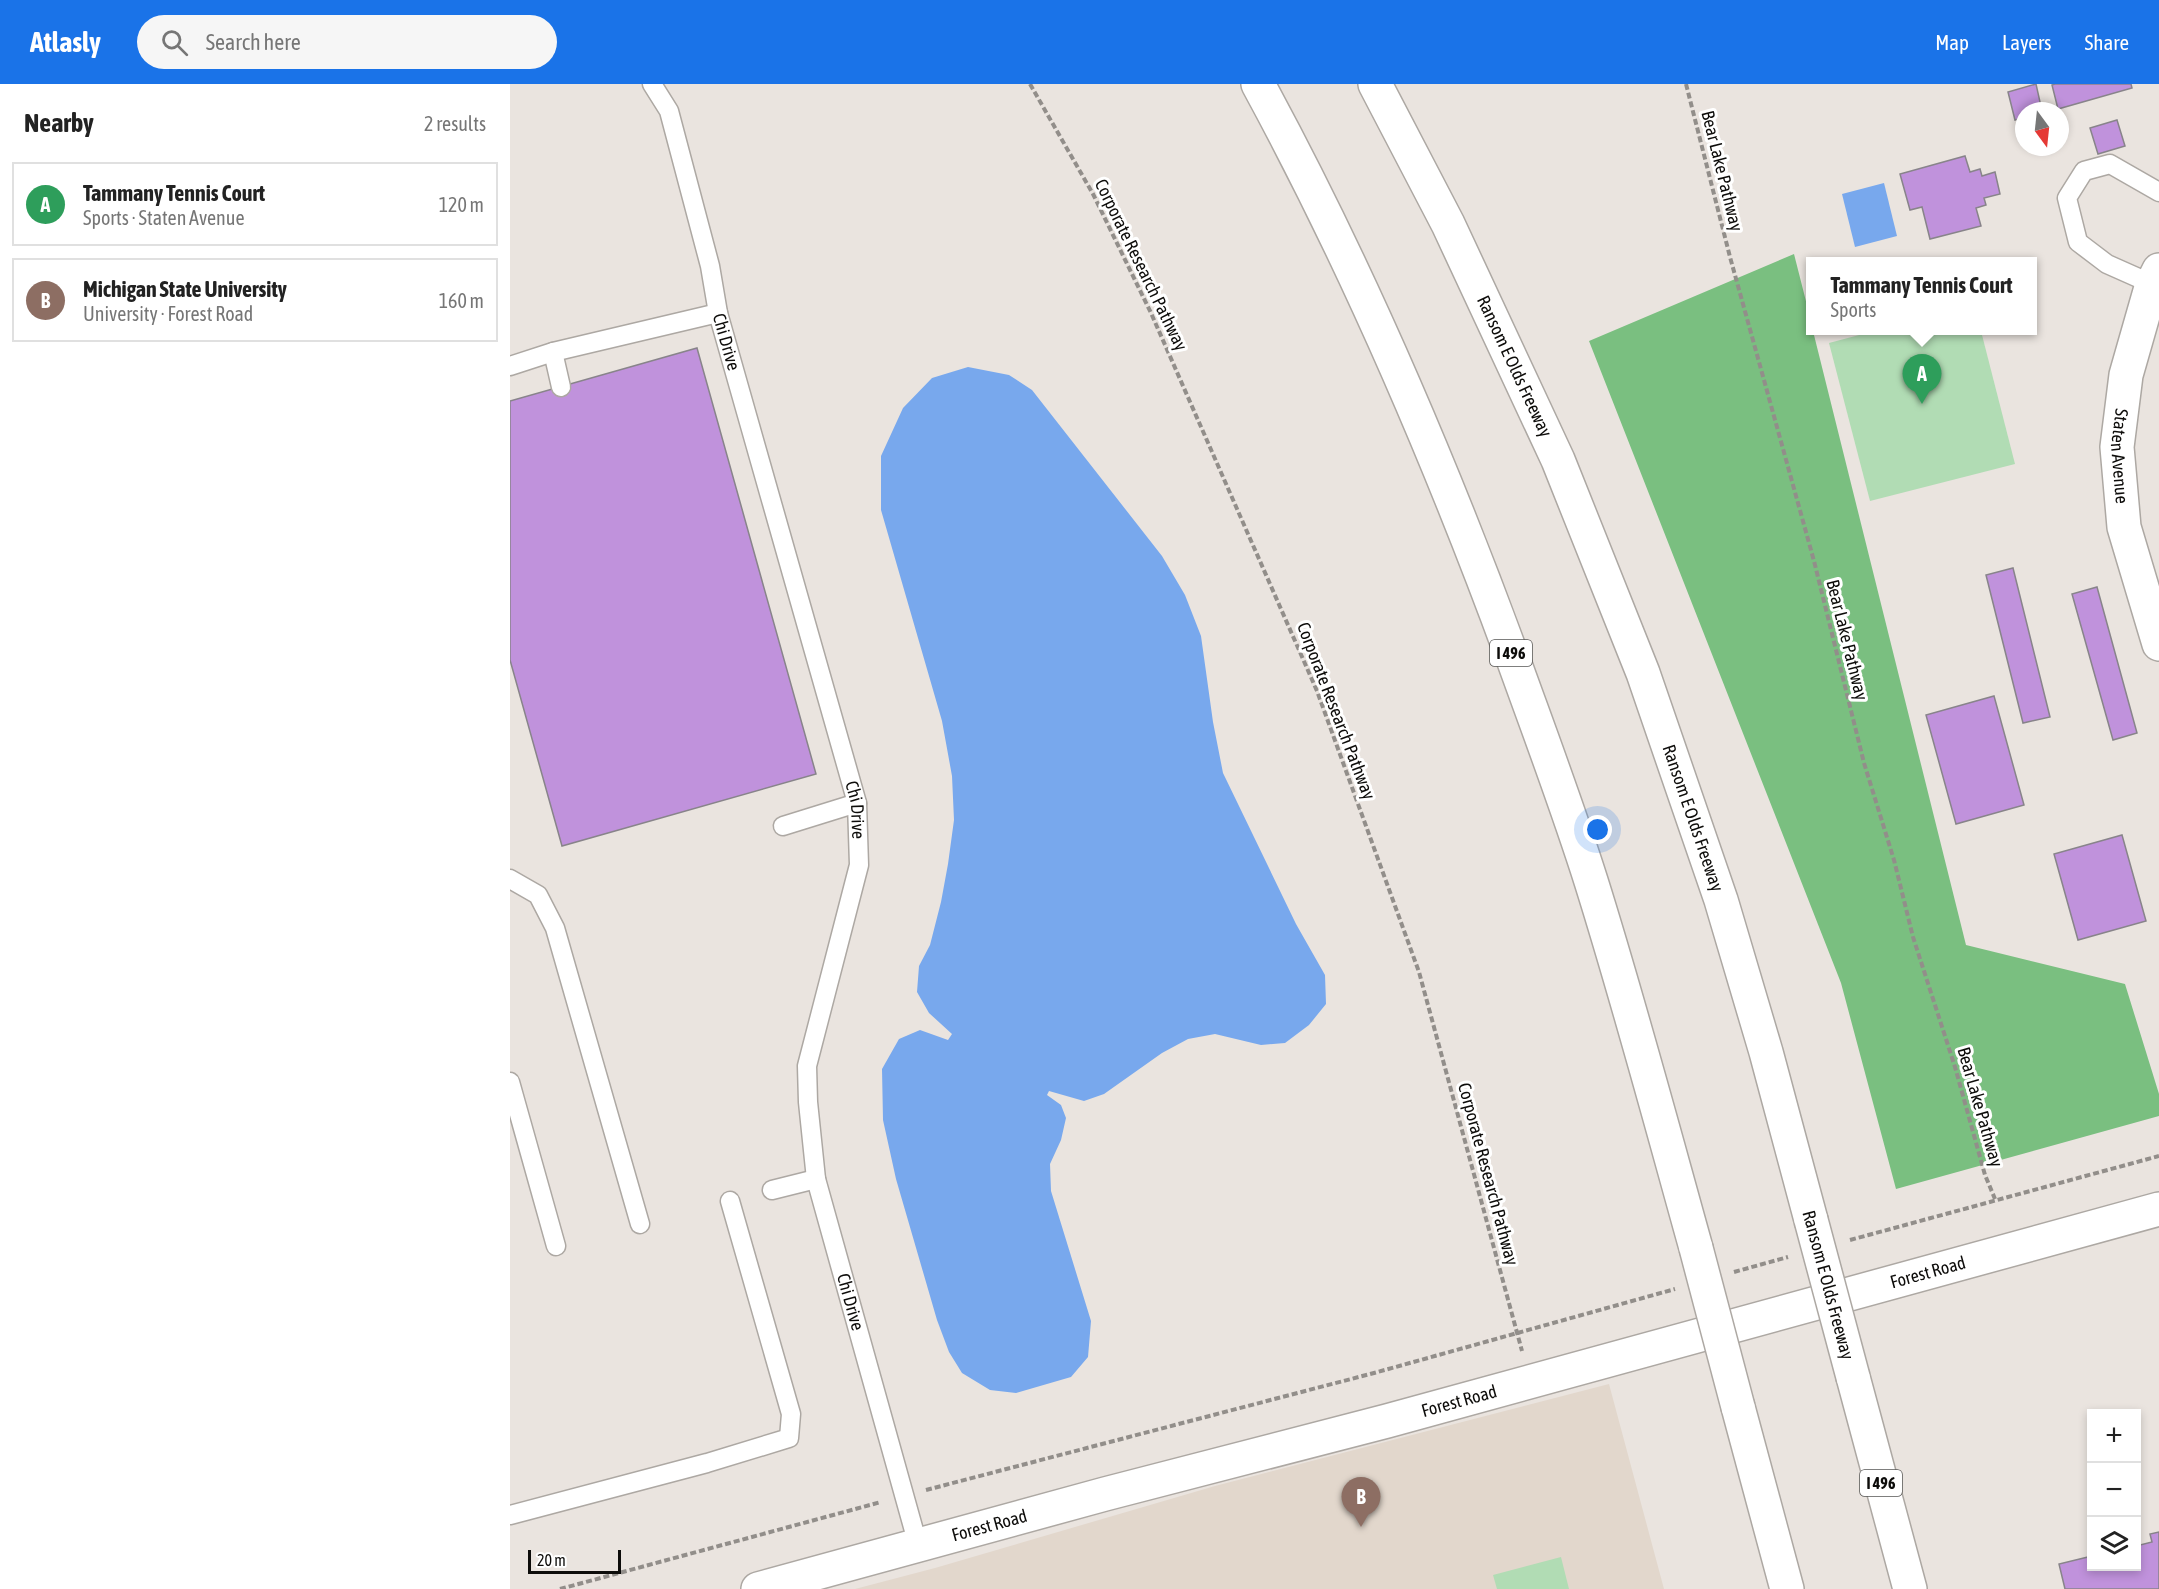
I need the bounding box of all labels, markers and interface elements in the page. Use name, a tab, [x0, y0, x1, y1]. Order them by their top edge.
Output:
search box	[137, 15, 557, 69]
text: Atlasly	[30, 26, 101, 58]
icon: search	[158, 26, 191, 59]
text: Search here	[206, 29, 301, 55]
text: Map	[1935, 30, 1969, 54]
text: Layers	[2002, 30, 2052, 54]
text: Share	[2085, 30, 2129, 54]
north arrow	[2015, 102, 2069, 156]
text: Nearby	[24, 108, 94, 138]
street label: Bear Lake Pathway	[1697, 108, 1748, 233]
text: 2 results	[424, 112, 486, 135]
street label: Corporate Research Pathway	[1091, 176, 1192, 354]
text: Tammany Tennis Court	[83, 180, 265, 206]
text: A	[41, 193, 50, 216]
text: 120 m	[439, 193, 484, 216]
text: Sports · Staten Avenue	[83, 206, 244, 229]
popup	[1806, 257, 2037, 335]
text: Tammany Tennis Court	[1831, 272, 2013, 298]
text: Michigan State University	[83, 276, 287, 302]
text: B	[41, 289, 50, 312]
text: 160 m	[439, 289, 484, 312]
street label: Ransom E Olds Freeway	[1473, 292, 1557, 440]
text: Sports	[1831, 298, 1876, 321]
text: University · Forest Road	[83, 302, 253, 325]
street label: Chi Drive	[709, 311, 745, 373]
pin: A	[1902, 354, 1942, 404]
street label: Staten Avenue	[2107, 407, 2133, 505]
street label: Bear Lake Pathway	[1822, 577, 1873, 702]
street label: Corporate Research Pathway	[1293, 619, 1380, 802]
road number: I 496	[1490, 640, 1532, 666]
street label: Ransom E Olds Freeway	[1658, 742, 1728, 894]
street label: Chi Drive	[841, 778, 869, 839]
your location	[1583, 815, 1612, 844]
street label: Bear Lake Pathway	[1953, 1045, 2008, 1169]
street label: Corporate Research Pathway	[1454, 1080, 1523, 1267]
street label: Ransom E Olds Freeway	[1798, 1208, 1858, 1362]
street label: Forest Road	[1888, 1252, 1968, 1292]
street label: Chi Drive	[833, 1271, 869, 1333]
street label: Forest Road	[1419, 1380, 1499, 1421]
map controls	[2087, 1409, 2141, 1571]
button: +	[2087, 1409, 2141, 1463]
button: −	[2087, 1463, 2141, 1517]
road number: I 496	[1860, 1470, 1902, 1496]
pin: B	[1342, 1478, 1380, 1527]
street label: Forest Road	[949, 1505, 1029, 1545]
button: layers	[2087, 1517, 2141, 1571]
scale bar	[528, 1547, 621, 1574]
text: 20 m	[537, 1551, 566, 1569]

